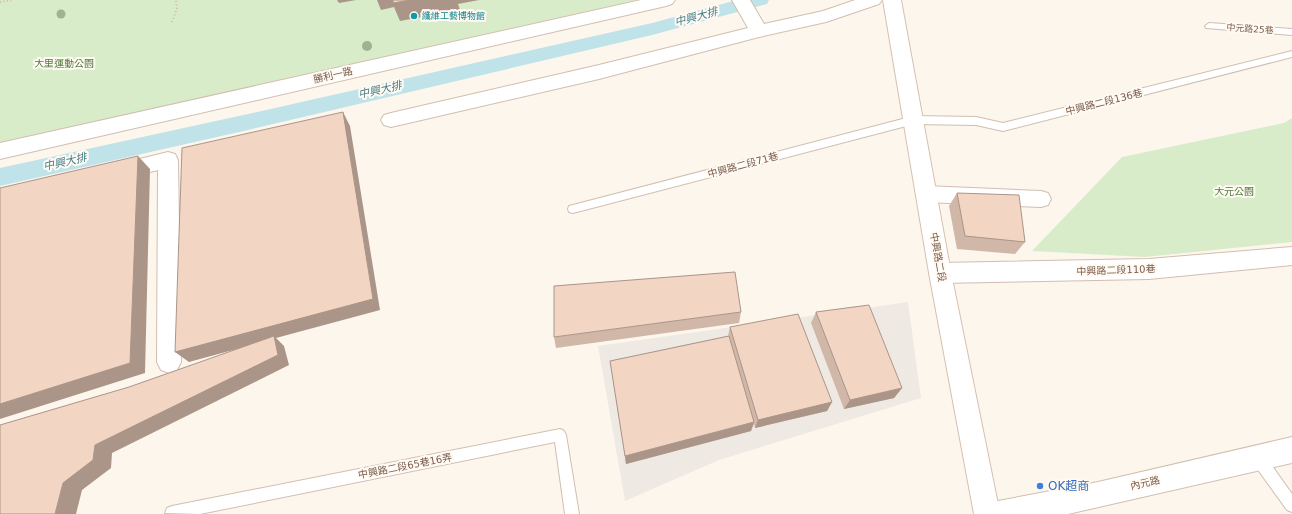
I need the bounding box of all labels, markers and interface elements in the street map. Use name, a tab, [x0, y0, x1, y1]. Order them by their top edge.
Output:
water label: 中興大排	[673, 5, 721, 29]
place label: 纖維工藝博物館	[422, 10, 485, 21]
marker: 纖維工藝博物館	[409, 11, 419, 21]
street label: 中元路25巷	[1226, 22, 1274, 36]
park label: 大里運動公園	[34, 58, 94, 69]
street label: 勝利一路	[312, 65, 354, 85]
water label: 中興大排	[357, 78, 405, 101]
street label: 中興路二段136巷	[1064, 87, 1144, 117]
water label: 中興大排	[42, 150, 90, 173]
street label: 中興路二段71巷	[706, 150, 780, 180]
park label: 大元公園	[1214, 186, 1254, 197]
street label: 中興路二段	[928, 231, 948, 283]
street label: 中興路二段110巷	[1076, 263, 1156, 277]
street label: 中興路二段65巷16弄	[357, 451, 453, 481]
street label: 內元路	[1129, 474, 1161, 492]
place label: OK超商	[1048, 479, 1089, 493]
marker: OK超商	[1035, 481, 1045, 491]

